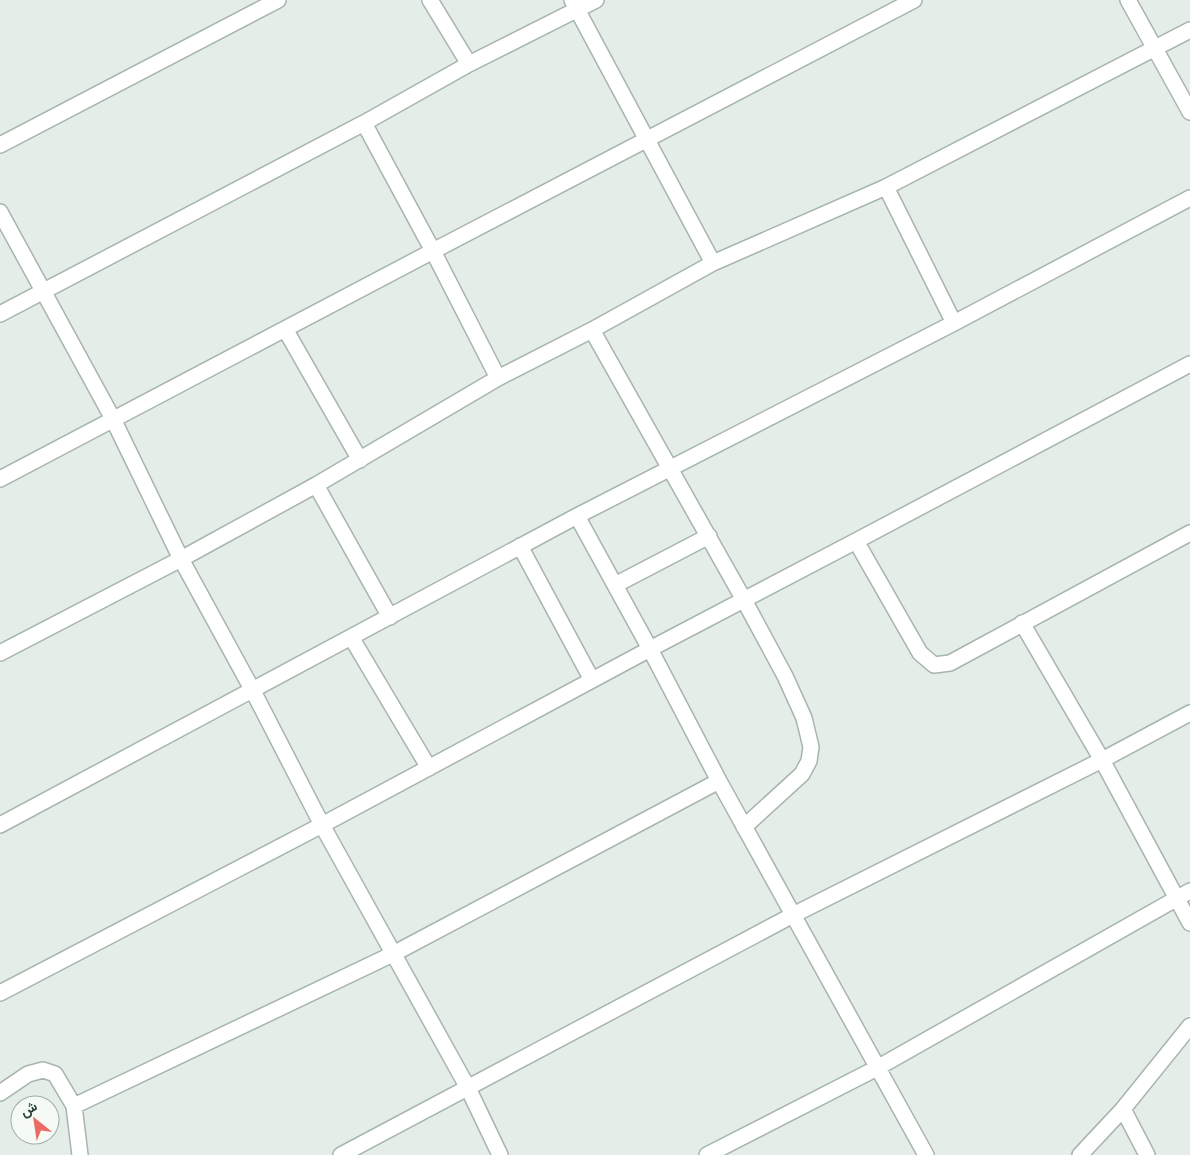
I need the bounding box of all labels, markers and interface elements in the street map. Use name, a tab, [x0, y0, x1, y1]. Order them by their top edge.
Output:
north arrow	[10, 1095, 60, 1145]
text: ش	[17, 1098, 40, 1121]

